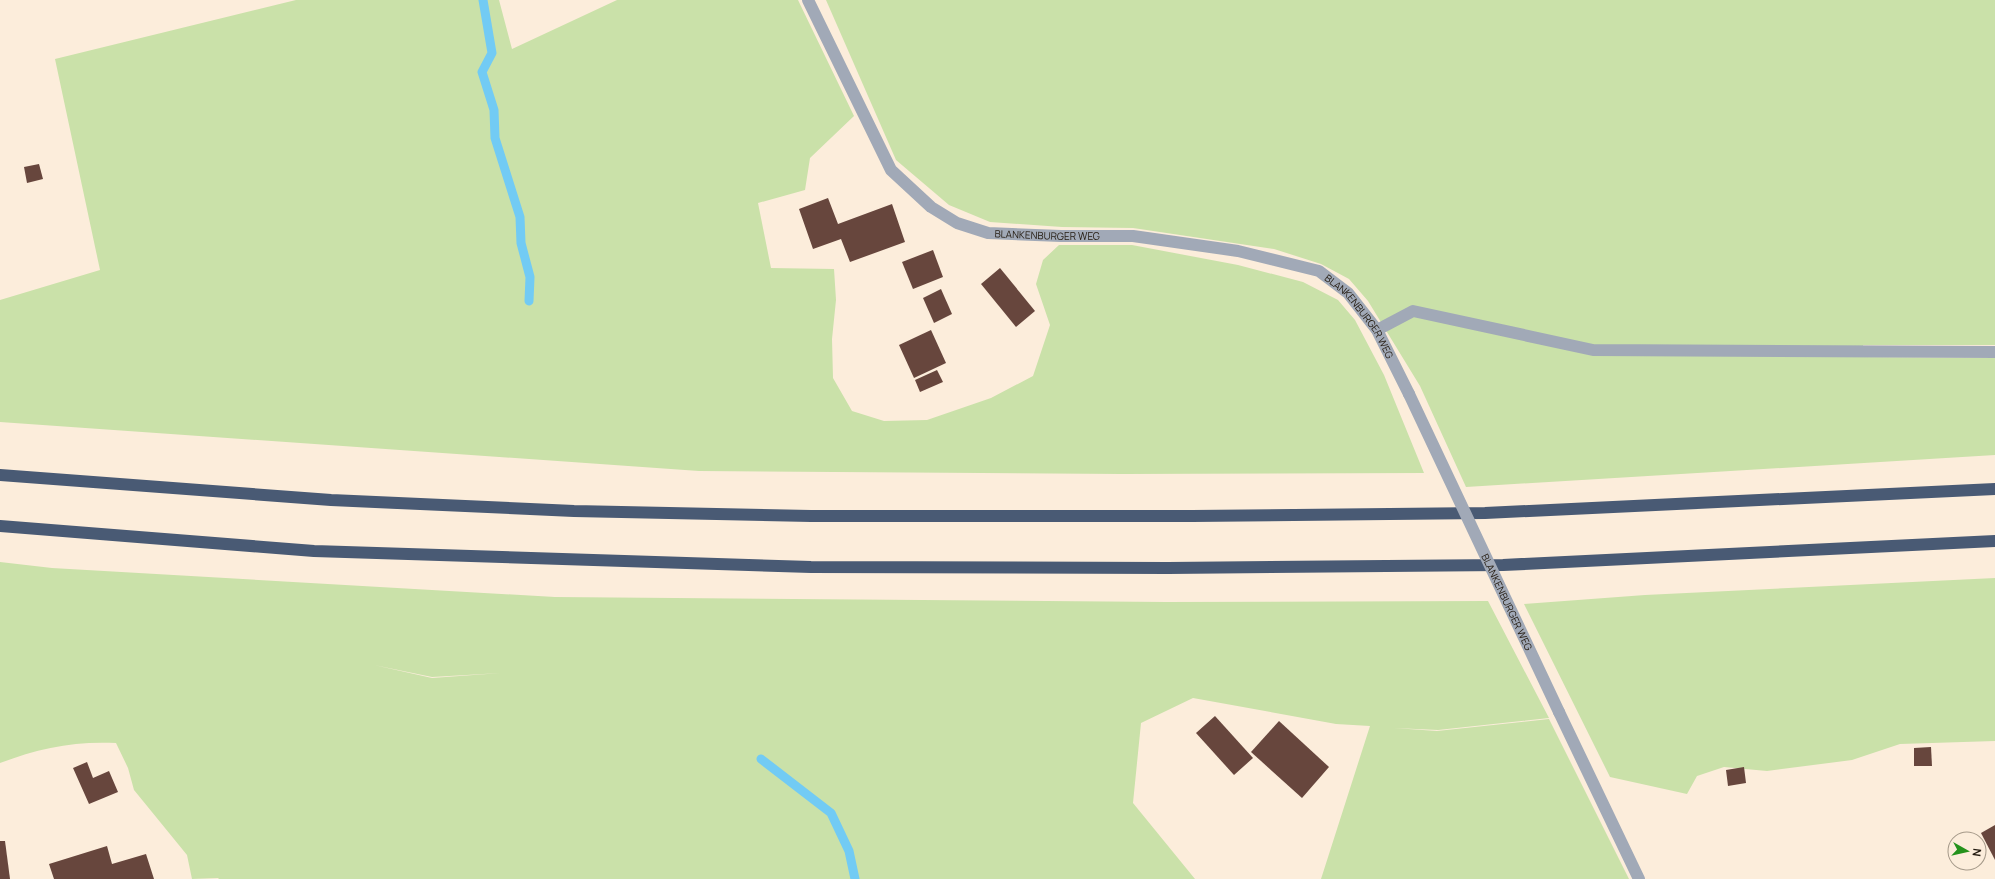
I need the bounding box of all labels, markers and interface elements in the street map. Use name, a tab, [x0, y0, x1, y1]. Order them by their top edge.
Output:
street label: BLANKENBURGER WEG	[994, 226, 1100, 243]
street label: BLANKENBURGER WEG	[1322, 271, 1397, 361]
street label: BLANKENBURGER WEG	[1478, 551, 1536, 653]
north arrow	[1947, 831, 1987, 871]
text: N	[1969, 848, 1985, 858]

